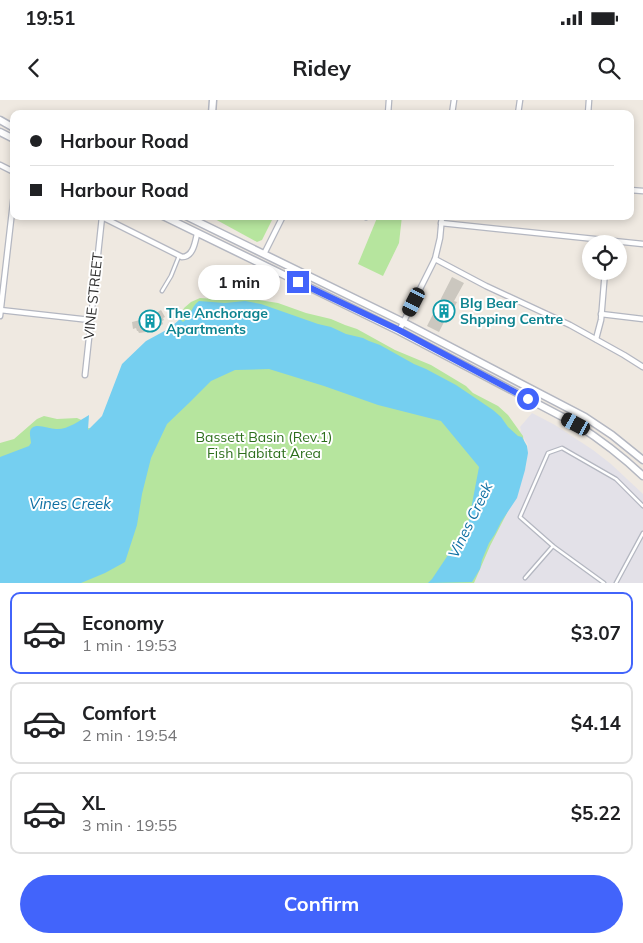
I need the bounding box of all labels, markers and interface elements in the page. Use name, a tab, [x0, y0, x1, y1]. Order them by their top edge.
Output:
text: 19:51	[25, 6, 75, 30]
icon: back	[20, 54, 48, 82]
text: Ridey	[292, 54, 351, 82]
icon: search	[595, 54, 623, 82]
text: Harbour Road	[60, 129, 189, 153]
text: Harbour Road	[60, 178, 189, 202]
map controls	[582, 235, 627, 280]
button: locate	[582, 235, 627, 280]
street label: VINE STREET	[79, 251, 107, 340]
callout: 1 min	[198, 264, 280, 300]
route end	[287, 271, 309, 293]
text: 1 min	[218, 272, 260, 292]
car	[400, 285, 427, 319]
place label: BIg Bear Shpping Centre	[460, 294, 563, 328]
building icon: BIg Bear Shpping Centre	[432, 299, 456, 323]
place label: The Anchorage Apartments	[166, 304, 268, 338]
building icon: The Anchorage Apartments	[138, 309, 162, 333]
route start	[517, 388, 539, 410]
car	[559, 410, 592, 438]
park label: Bassett Basin (Rev.1) Fish Habitat Area	[195, 428, 333, 462]
water label: Vines Creek	[443, 478, 497, 561]
water label: Vines Creek	[29, 494, 112, 513]
icon: car	[22, 611, 67, 656]
text: Economy	[82, 611, 164, 635]
text: $3.07	[571, 621, 621, 645]
text: 1 min · 19:53	[82, 635, 177, 655]
icon: car	[22, 701, 67, 746]
text: Comfort	[82, 701, 156, 725]
text: $4.14	[571, 711, 621, 735]
text: 2 min · 19:54	[82, 725, 177, 745]
icon: car	[22, 791, 67, 836]
text: XL	[82, 791, 105, 815]
text: $5.22	[571, 801, 621, 825]
text: 3 min · 19:55	[82, 815, 177, 835]
button: Confirm	[20, 875, 623, 933]

